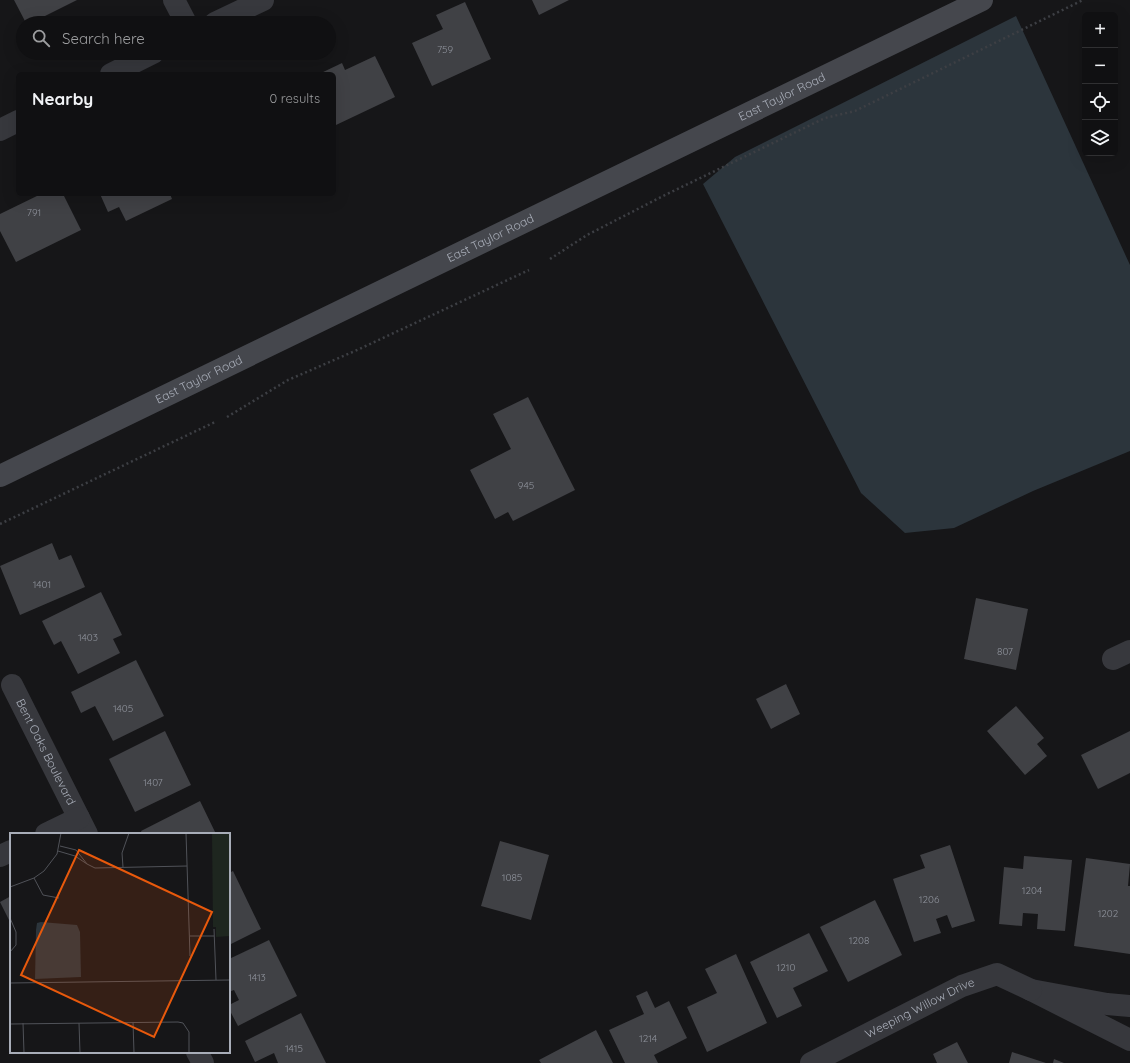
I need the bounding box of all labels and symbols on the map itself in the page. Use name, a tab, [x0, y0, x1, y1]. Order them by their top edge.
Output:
house number: 759	[437, 43, 453, 56]
street label: East Taylor Road	[736, 69, 828, 124]
house number: 791	[27, 206, 41, 219]
street label: East Taylor Road	[444, 210, 536, 265]
street label: East Taylor Road	[153, 352, 245, 407]
house number: 945	[518, 479, 534, 492]
house number: 1401	[33, 578, 51, 591]
house number: 1403	[78, 631, 98, 644]
house number: 807	[997, 645, 1013, 658]
street label: Bent Oaks Boulevard	[13, 696, 79, 807]
house number: 1405	[113, 702, 133, 715]
house number: 1407	[143, 776, 163, 789]
inset map	[10, 833, 230, 1053]
house number: 1085	[502, 871, 522, 884]
house number: 1204	[1022, 884, 1042, 897]
house number: 1206	[919, 893, 940, 906]
house number: 1202	[1098, 907, 1119, 920]
house number: 1208	[849, 934, 869, 947]
house number: 1210	[777, 961, 795, 974]
house number: 1413	[248, 971, 266, 984]
street label: Weeping Willow Drive	[862, 974, 977, 1041]
house number: 1214	[639, 1032, 657, 1045]
house number: 1415	[285, 1042, 303, 1055]

